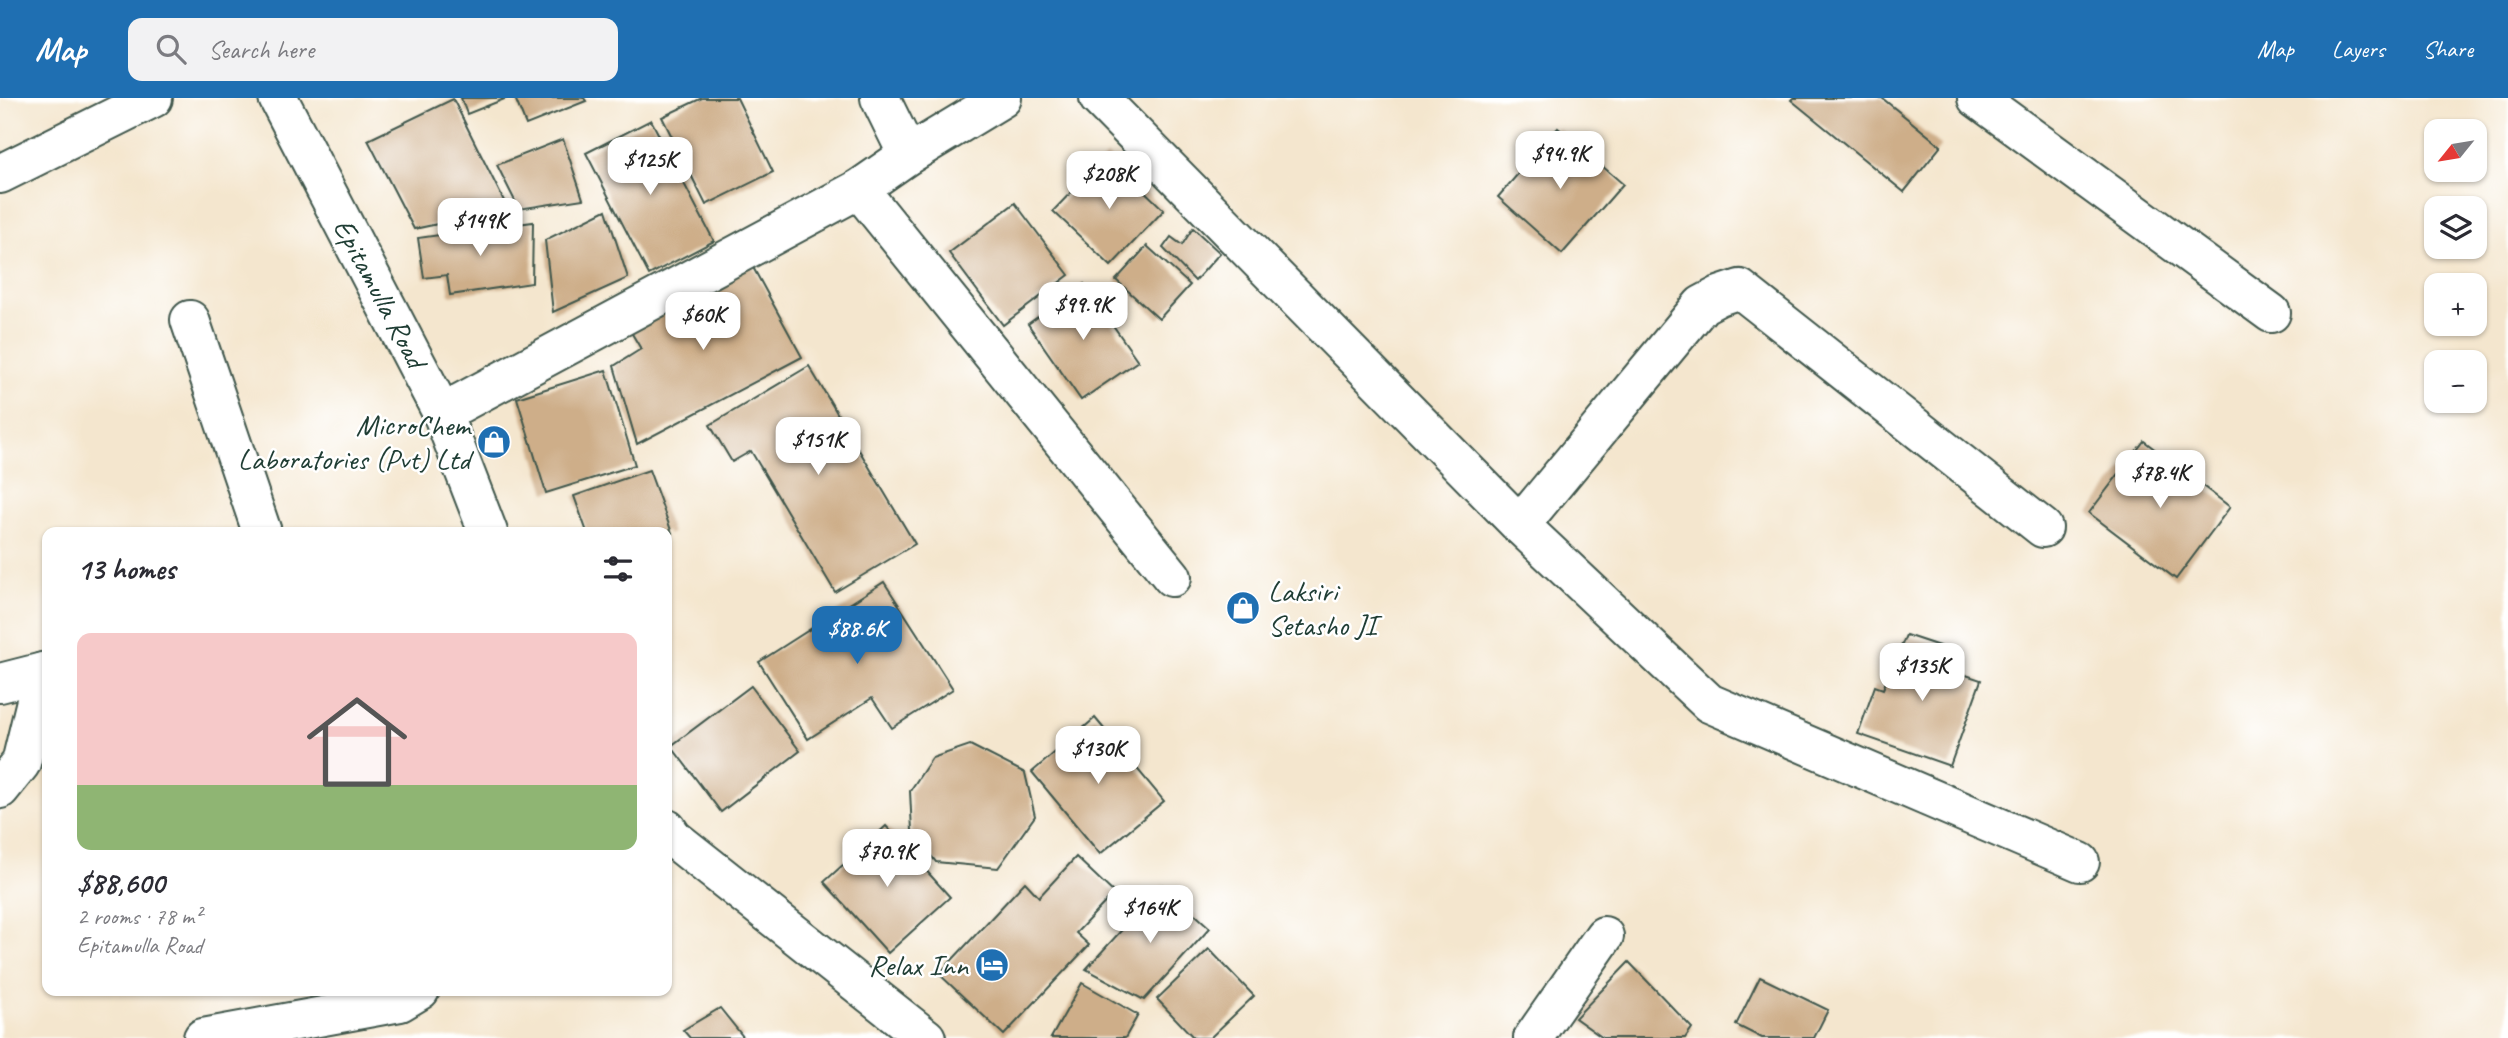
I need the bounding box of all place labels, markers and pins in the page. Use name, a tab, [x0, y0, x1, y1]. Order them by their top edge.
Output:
pin: $94.9K	[1503, 132, 1617, 191]
pin: $125K	[601, 138, 699, 197]
pin: $208K	[1060, 152, 1158, 211]
pin: $149K	[431, 198, 529, 258]
pin: $99.9K	[1026, 282, 1140, 342]
pin: $60K	[662, 292, 744, 352]
place label: MicroChem Laboratories (Pvt) Ltd	[238, 406, 474, 478]
pin: $151K	[769, 418, 867, 477]
shop icon: MicroChem Laboratories (Pvt) Ltd	[475, 423, 513, 461]
pin: $78.4K	[2103, 450, 2217, 510]
place label: Laksiri Setasho JI	[1268, 572, 1383, 644]
shop icon: Laksiri Setasho JI	[1224, 589, 1262, 627]
pin: $88.6K	[800, 606, 914, 666]
pin: $135K	[1873, 644, 1971, 703]
pin: $130K	[1049, 726, 1147, 786]
pin: $70.9K	[830, 830, 944, 889]
pin: $164K	[1101, 886, 1199, 945]
place label: Relax Inn	[868, 946, 969, 984]
hotel icon: Relax Inn	[973, 946, 1011, 984]

